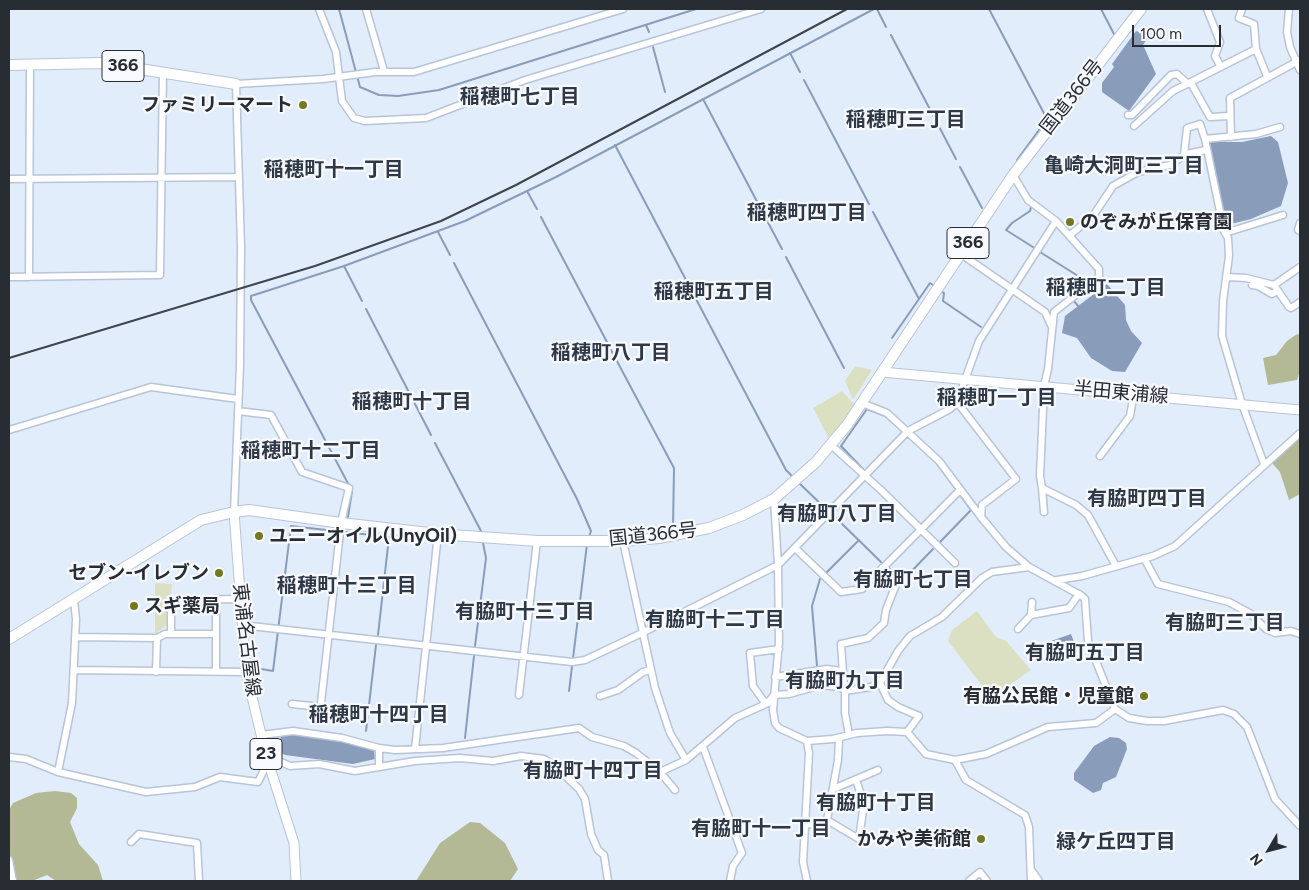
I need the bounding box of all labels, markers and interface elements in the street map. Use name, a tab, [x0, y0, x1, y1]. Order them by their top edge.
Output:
scale bar	[1134, 15, 1223, 47]
text: 100 m	[1140, 25, 1182, 43]
road number: 366	[102, 50, 144, 82]
street label: 国道366号	[1036, 55, 1108, 139]
district label: 稲穂町七丁目	[460, 85, 580, 109]
place label: ファミリーマート	[141, 94, 293, 116]
marker: ファミリーマート	[297, 99, 309, 111]
district label: 稲穂町三丁目	[846, 108, 966, 132]
district label: 亀崎大洞町三丁目	[1044, 154, 1204, 178]
district label: 稲穂町十一丁目	[264, 158, 404, 182]
district label: 稲穂町四丁目	[747, 201, 867, 225]
place label: のぞみが丘保育園	[1080, 211, 1232, 233]
marker: のぞみが丘保育園	[1064, 216, 1076, 228]
road number: 366	[947, 228, 989, 258]
district label: 稲穂町二丁目	[1046, 276, 1166, 300]
district label: 稲穂町五丁目	[654, 280, 774, 304]
district label: 稲穂町八丁目	[551, 341, 671, 365]
street label: 半田東浦線	[1073, 378, 1169, 408]
district label: 稲穂町一丁目	[937, 386, 1057, 410]
district label: 稲穂町十丁目	[352, 390, 472, 414]
district label: 稲穂町十二丁目	[241, 439, 381, 463]
district label: 有脇町四丁目	[1087, 487, 1207, 511]
district label: 有脇町八丁目	[777, 502, 897, 526]
street label: 国道366号	[608, 519, 698, 551]
place label: ユニーオイル(UnyOil)	[269, 525, 457, 547]
marker: ユニーオイル(UnyOil)	[253, 530, 265, 542]
place label: セブン-イレブン	[68, 562, 209, 584]
marker: セブン-イレブン	[213, 567, 225, 579]
district label: 有脇町七丁目	[853, 568, 973, 592]
district label: 稲穂町十三丁目	[277, 574, 417, 598]
street label: 東浦名古屋線	[228, 582, 264, 698]
place label: スギ薬局	[144, 595, 220, 617]
marker: スギ薬局	[128, 600, 140, 612]
district label: 有脇町十三丁目	[455, 600, 595, 624]
district label: 有脇町十二丁目	[645, 608, 785, 632]
district label: 有脇町三丁目	[1165, 611, 1285, 635]
district label: 有脇町五丁目	[1025, 641, 1145, 665]
district label: 有脇町九丁目	[785, 669, 905, 693]
place label: 有脇公民館・児童館	[963, 685, 1134, 707]
marker: 有脇公民館・児童館	[1138, 690, 1150, 702]
district label: 稲穂町十四丁目	[309, 703, 449, 727]
road number: 23	[250, 739, 282, 770]
district label: 有脇町十四丁目	[523, 759, 663, 783]
district label: 有脇町十丁目	[816, 791, 936, 815]
district label: 有脇町十一丁目	[691, 817, 831, 841]
north arrow	[1244, 825, 1294, 875]
place label: かみや美術館	[857, 828, 971, 850]
district label: 緑ケ丘四丁目	[1056, 830, 1176, 854]
marker: かみや美術館	[975, 833, 987, 845]
text: N	[1247, 850, 1267, 869]

